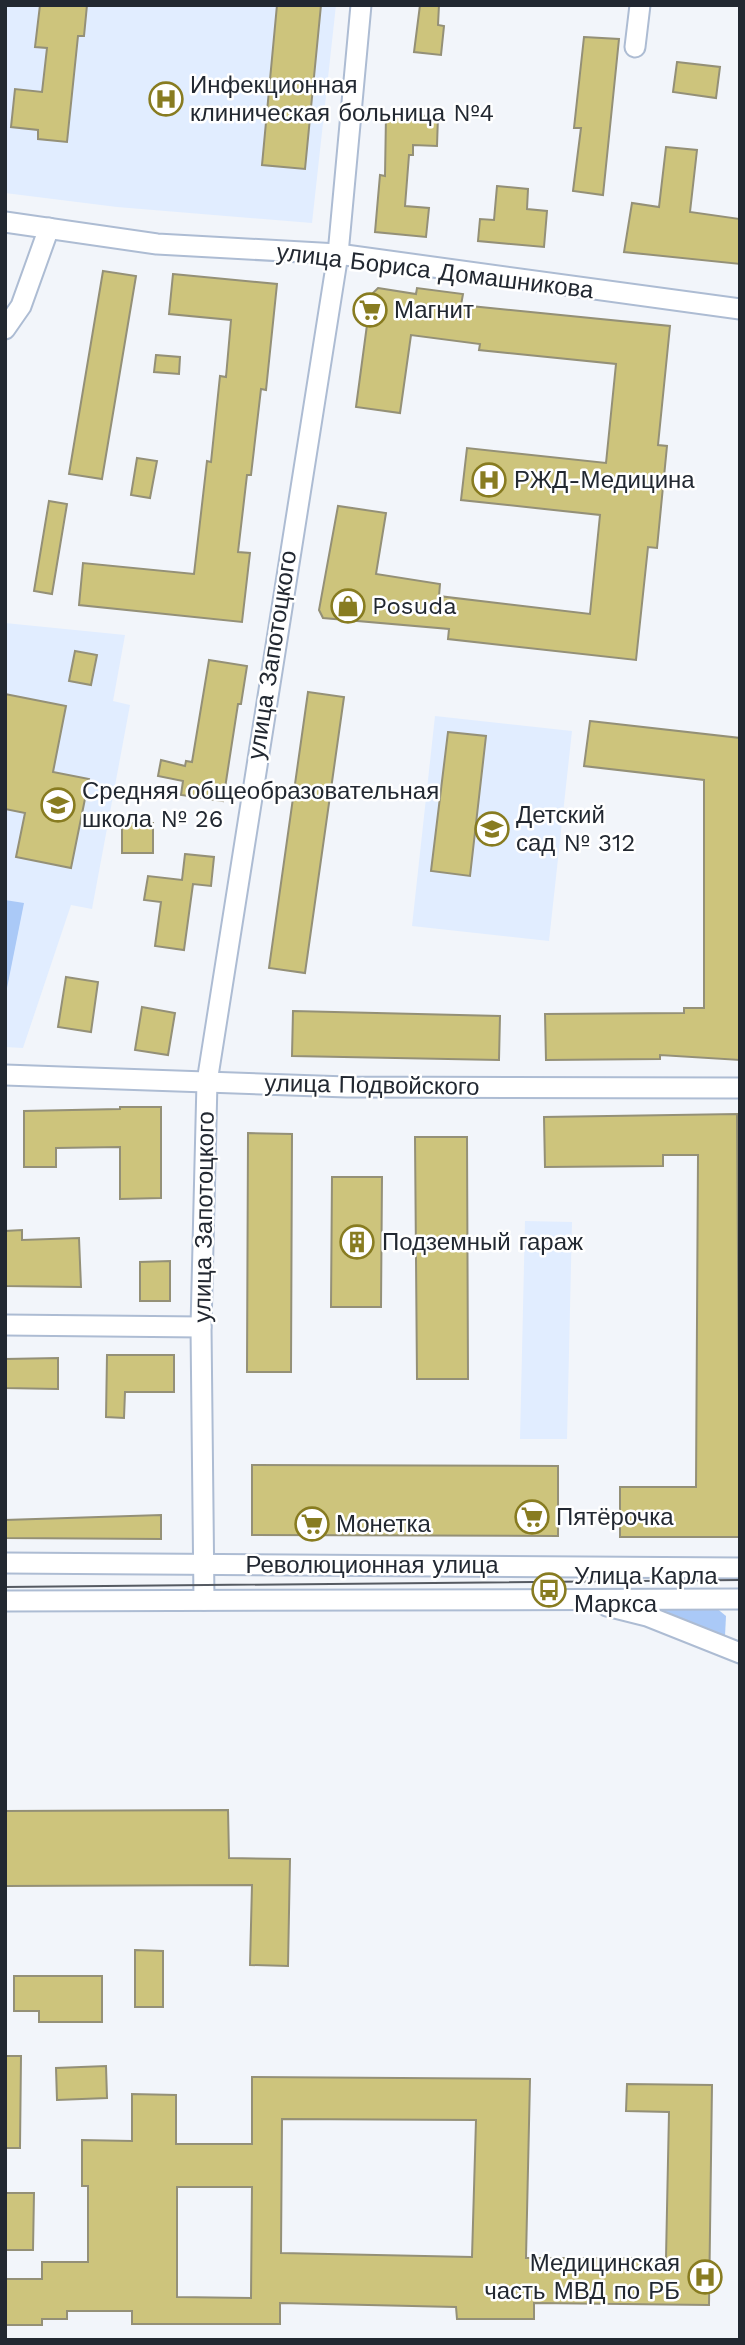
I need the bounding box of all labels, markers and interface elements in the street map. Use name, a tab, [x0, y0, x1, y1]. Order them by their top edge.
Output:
place label: Инфекционная клиническая больница №4	[190, 71, 494, 127]
hospital icon: Инфекционная клиническая больница №4	[147, 80, 185, 118]
street label: улица Бориса Домашникова	[275, 238, 596, 304]
supermarket icon: Магнит	[351, 291, 389, 329]
place label: Магнит	[394, 296, 474, 324]
hospital icon: РЖД-Медицина	[470, 461, 508, 499]
place label: РЖД-Медицина	[514, 466, 695, 494]
street label: улица Запотоцкого	[242, 548, 302, 762]
shop icon: Posuda	[329, 587, 367, 625]
place label: Posuda	[372, 592, 457, 620]
place label: Средняя общеобразовательная школа № 26	[82, 777, 439, 833]
school or university icon: Средняя общеобразовательная школа № 26	[39, 786, 77, 824]
place label: Детский сад № 312	[516, 801, 635, 857]
school or university icon: Детский сад № 312	[473, 810, 511, 848]
street label: улица Подвойского	[264, 1069, 480, 1101]
street label: улица Запотоцкого	[188, 1111, 220, 1323]
building icon: Подземный гараж	[338, 1223, 376, 1261]
place label: Подземный гараж	[382, 1228, 583, 1256]
supermarket icon: Пятёрочка	[513, 1498, 551, 1536]
place label: Пятёрочка	[556, 1503, 674, 1531]
supermarket icon: Монетка	[293, 1505, 331, 1543]
place label: Монетка	[336, 1510, 431, 1538]
street label: Революционная улица	[245, 1551, 499, 1579]
place label: Улица Карла Маркса	[574, 1562, 718, 1618]
bus stop icon: Улица Карла Маркса	[530, 1571, 568, 1609]
place label: Медицинская часть МВД по РБ	[484, 2249, 680, 2305]
hospital icon: Медицинская часть МВД по РБ	[686, 2258, 724, 2296]

